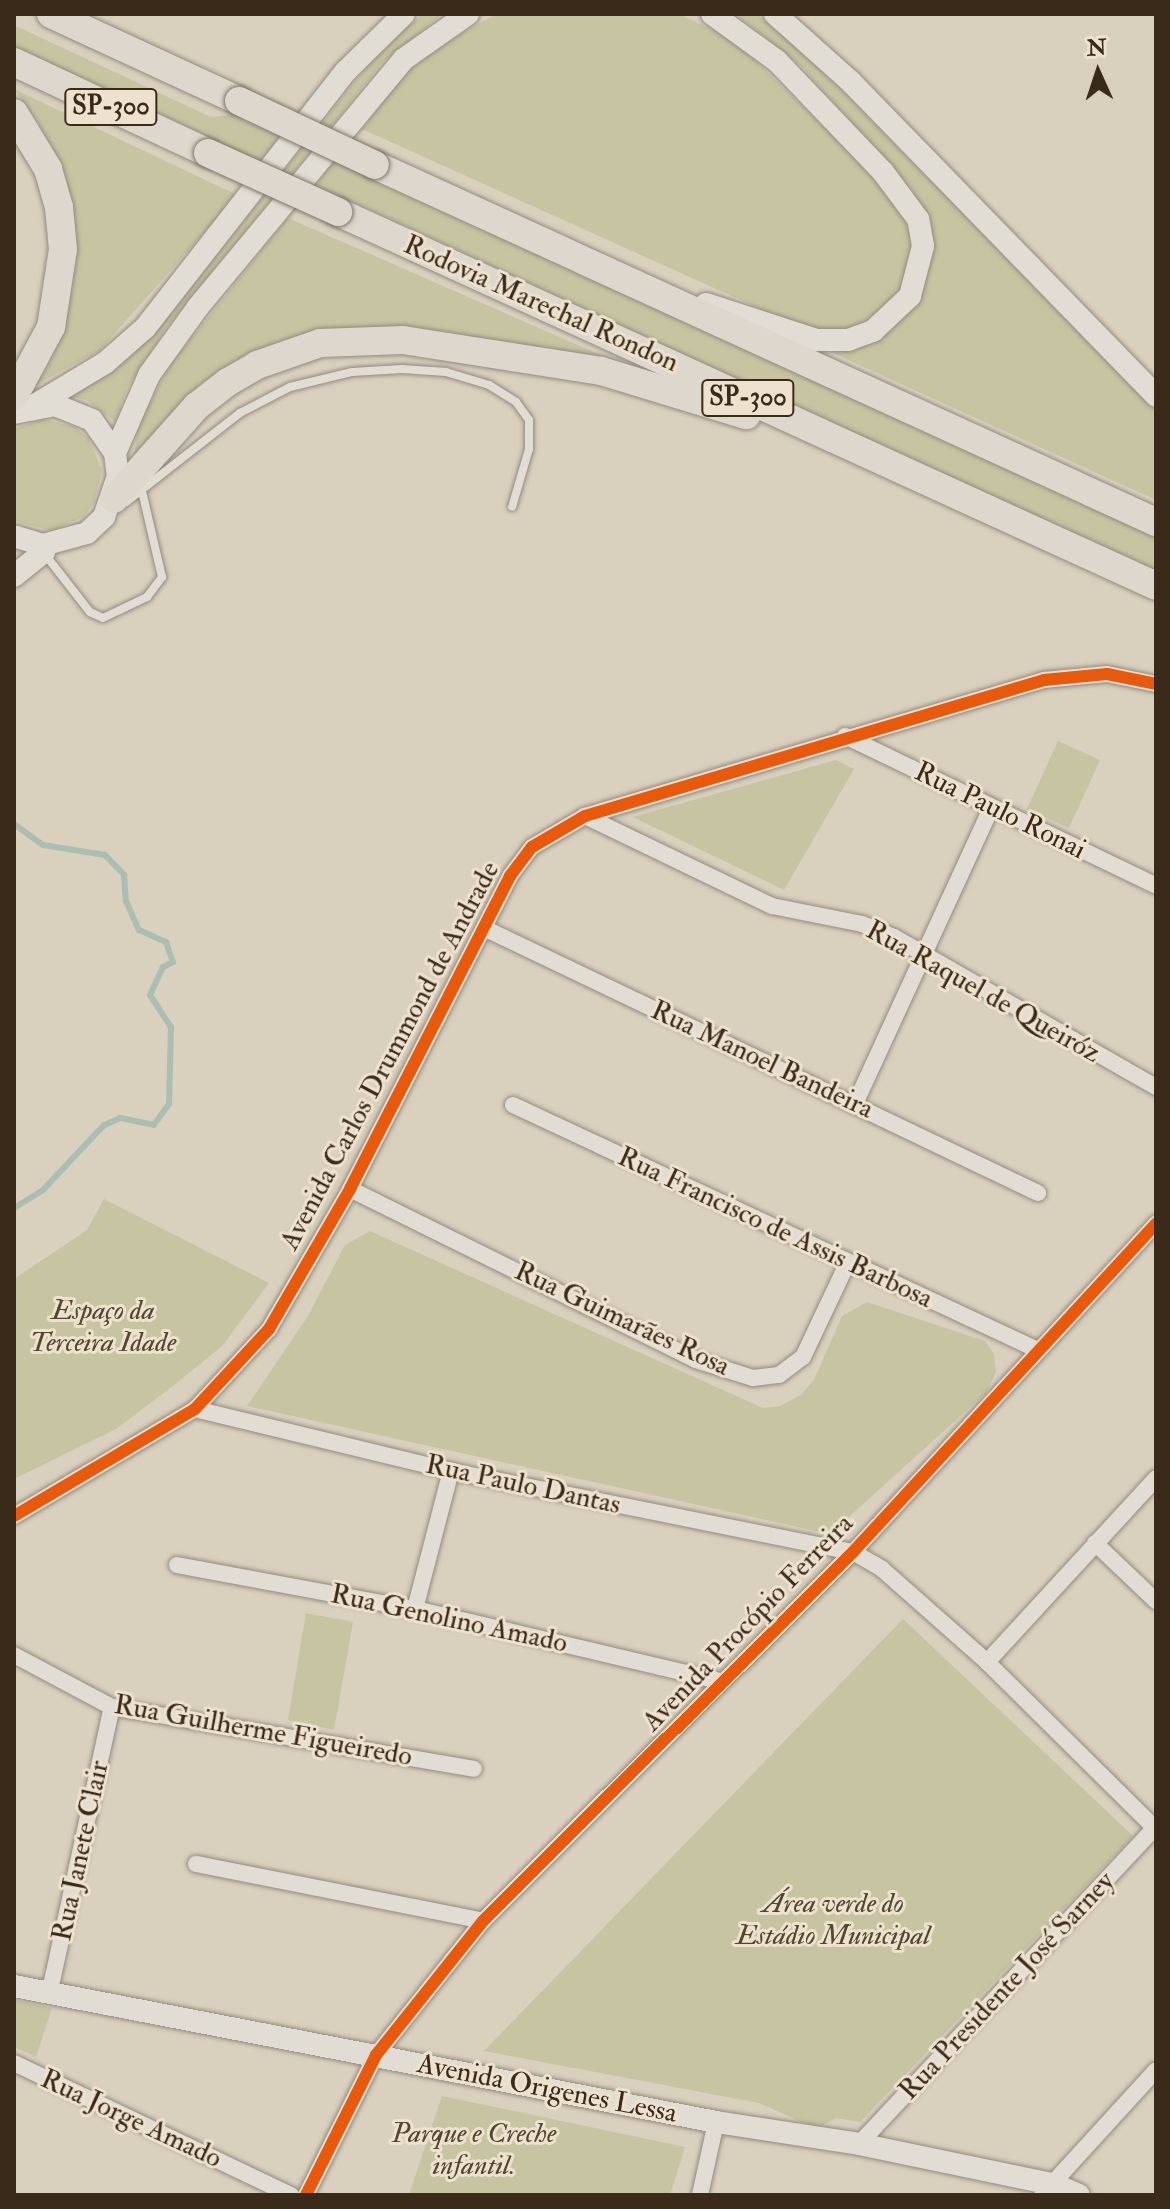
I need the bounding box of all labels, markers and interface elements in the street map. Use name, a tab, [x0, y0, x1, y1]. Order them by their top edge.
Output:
north arrow	[1058, 32, 1138, 112]
text: N	[1086, 34, 1107, 63]
road number: SP-300	[63, 85, 159, 129]
street label: Rodovia Marechal Rondon	[398, 228, 684, 380]
road number: SP-300	[700, 376, 796, 420]
street label: Rua Paulo Ronai	[909, 755, 1091, 867]
street label: Avenida Carlos Drummond de Andrade	[273, 856, 507, 1256]
street label: Rua Raquel de Queiróz	[860, 914, 1106, 1070]
street label: Rua Manoel Bandeira	[645, 994, 879, 1126]
street label: Rua Francisco de Assis Barbosa	[612, 1140, 938, 1316]
street label: Rua Guimarães Rosa	[509, 1254, 735, 1384]
park label: Espaço da Terceira Idade	[30, 1294, 176, 1360]
street label: Rua Paulo Dantas	[422, 1448, 624, 1522]
street label: Avenida Procópio Ferreira	[635, 1507, 861, 1739]
street label: Rua Genolino Amado	[328, 1577, 570, 1661]
street label: Rua Guilherme Figueiredo	[111, 1688, 415, 1774]
street label: Rua Janete Clair	[45, 1758, 117, 1944]
street label: Rua Presidente José Sarney	[892, 1865, 1122, 2107]
park label: Área verde do Estádio Municipal	[736, 1887, 930, 1953]
street label: Avenida Origenes Lessa	[414, 2047, 680, 2131]
street label: Rua Jorge Amado	[35, 2062, 227, 2176]
park label: Parque e Creche infantil.	[392, 2117, 556, 2183]

